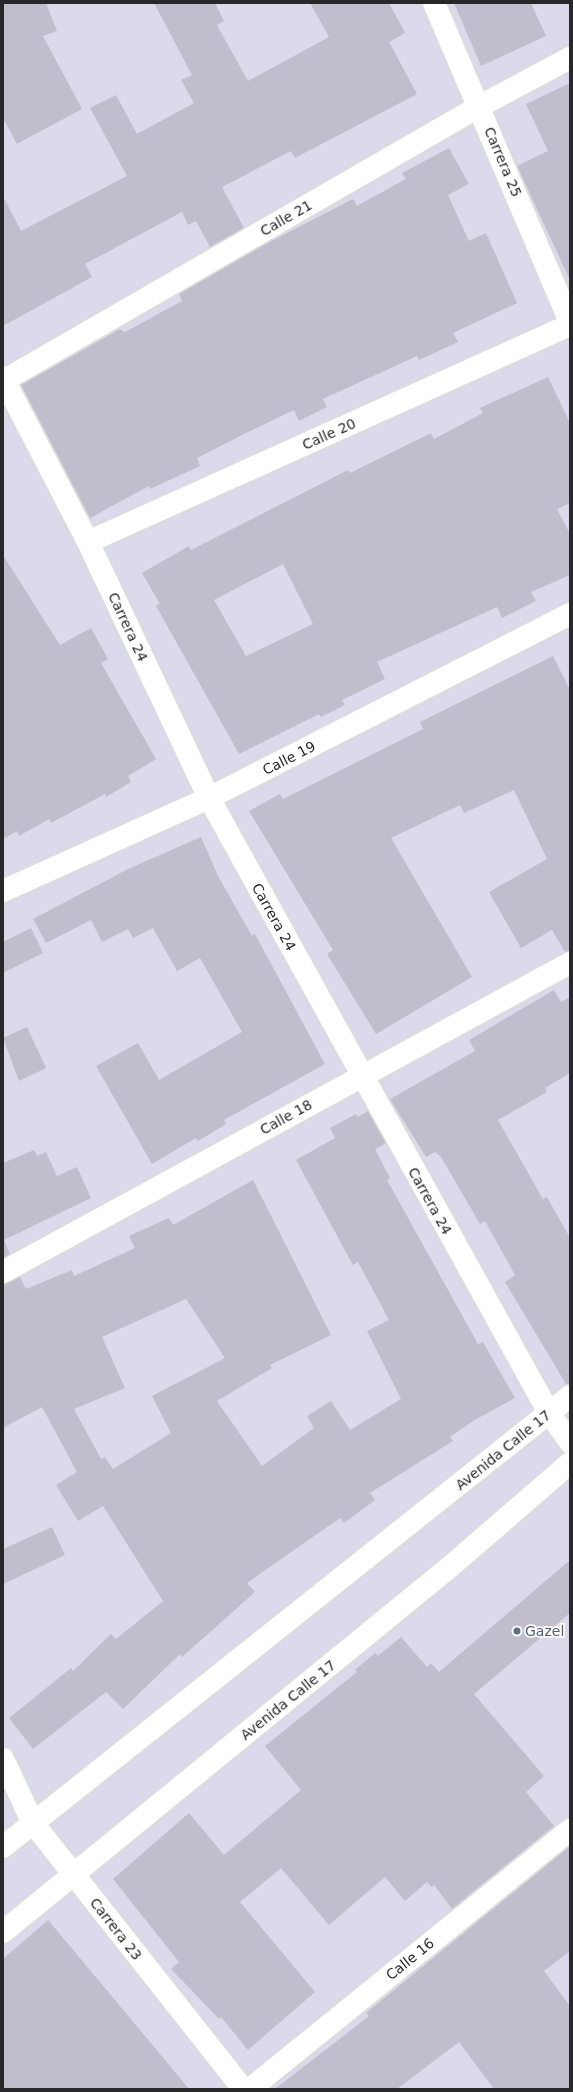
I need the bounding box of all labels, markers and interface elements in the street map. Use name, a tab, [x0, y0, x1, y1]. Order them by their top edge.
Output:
street label: Carrera 25	[481, 124, 525, 200]
street label: Calle 21	[257, 196, 315, 240]
street label: Calle 20	[300, 415, 358, 453]
street label: Carrera 24	[105, 590, 151, 664]
street label: Calle 19	[260, 738, 318, 778]
street label: Carrera 24	[249, 880, 299, 954]
street label: Calle 18	[257, 1096, 315, 1138]
street label: Carrera 24	[405, 1164, 455, 1238]
street label: Avenida Calle 17	[452, 1407, 554, 1493]
place label: Gazel	[525, 1623, 564, 1639]
marker: Gazel	[512, 1626, 522, 1636]
street label: Avenida Calle 17	[237, 1657, 339, 1743]
street label: Carrera 23	[86, 1894, 146, 1964]
street label: Calle 16	[383, 1935, 437, 1983]

